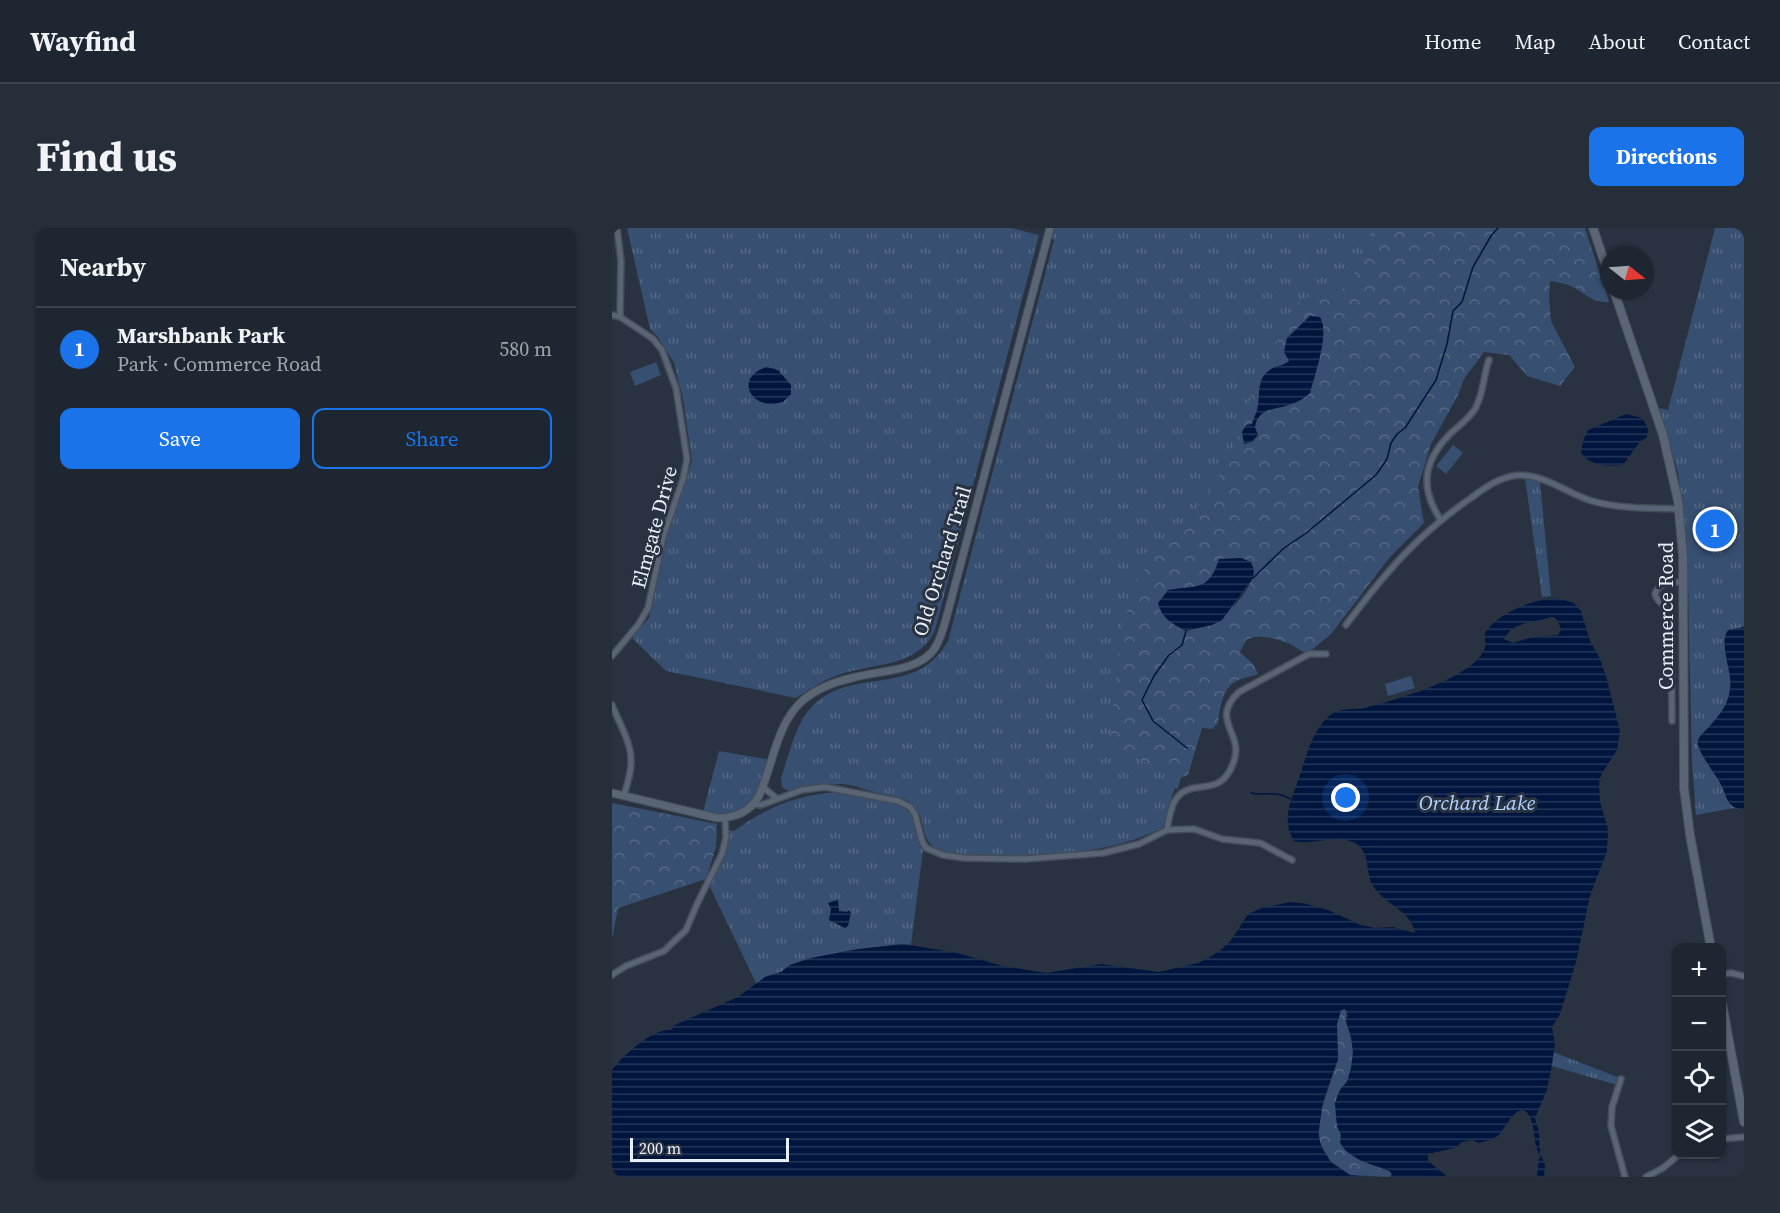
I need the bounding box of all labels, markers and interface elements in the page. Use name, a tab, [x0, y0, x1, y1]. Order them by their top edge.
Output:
text: Wayfind	[30, 22, 136, 60]
text: Home	[1424, 27, 1482, 56]
text: Map	[1515, 27, 1556, 56]
text: About	[1589, 27, 1645, 56]
text: Contact	[1678, 27, 1750, 56]
text: Find us	[36, 127, 177, 185]
button: Directions	[1589, 127, 1744, 186]
north arrow	[1600, 246, 1654, 300]
text: Nearby	[60, 249, 146, 285]
text: Marshbank Park	[117, 320, 285, 350]
text: 1	[74, 335, 85, 363]
text: 580 m	[499, 335, 552, 363]
text: Park · Commerce Road	[117, 350, 321, 378]
button: Save	[60, 408, 300, 469]
button: Share	[312, 408, 552, 469]
street label: Elmgate Drive	[624, 463, 684, 591]
street label: Old Orchard Trail	[906, 482, 978, 640]
pin: 1	[1696, 506, 1734, 552]
street label: Commerce Road	[1652, 541, 1680, 690]
your location	[1331, 783, 1360, 812]
water label: Orchard Lake	[1419, 788, 1536, 817]
map controls	[1672, 943, 1726, 1159]
button: +	[1672, 943, 1726, 997]
button: −	[1672, 997, 1726, 1051]
button: locate	[1672, 1051, 1726, 1105]
button: layers	[1672, 1105, 1726, 1159]
scale bar	[630, 1135, 789, 1162]
text: 200 m	[639, 1137, 681, 1159]

